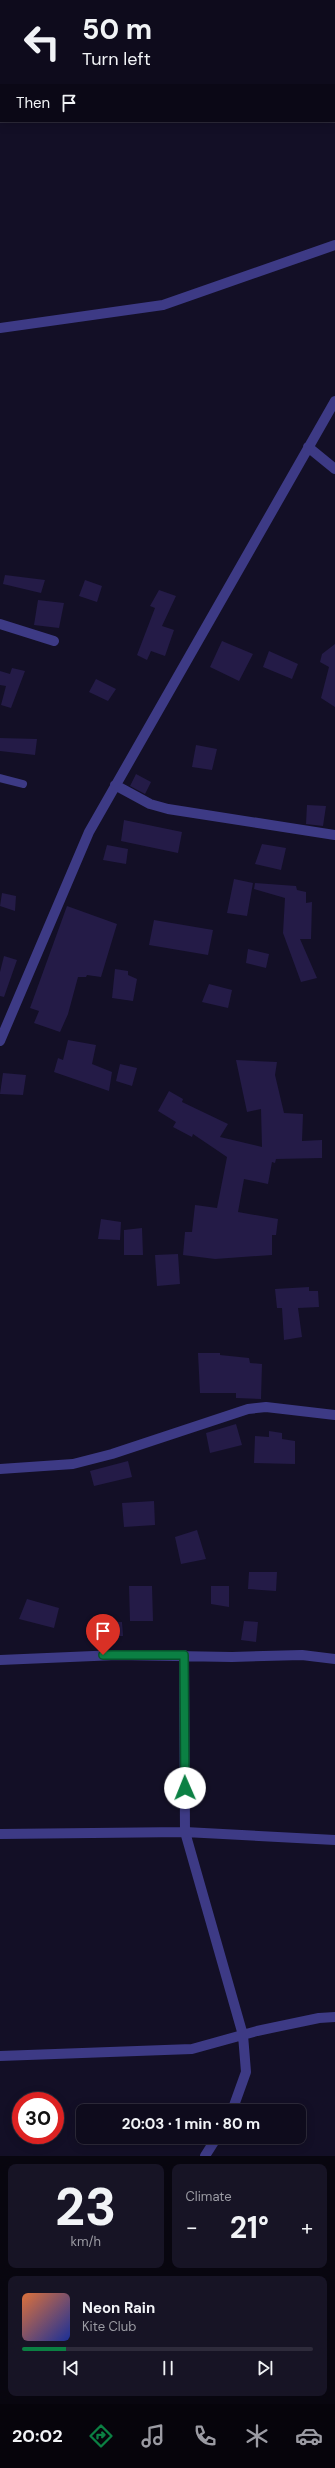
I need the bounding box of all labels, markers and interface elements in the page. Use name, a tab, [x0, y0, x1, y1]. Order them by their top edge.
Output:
text: 50 m	[82, 11, 152, 48]
icon: left	[16, 16, 68, 68]
text: Turn left	[82, 47, 151, 71]
icon: arrive	[58, 92, 80, 114]
text: Then	[16, 93, 50, 113]
pin	[86, 1614, 120, 1655]
icon: arrive	[92, 1620, 114, 1642]
position arrow	[164, 1767, 206, 1809]
speed limit sign: 30	[12, 2092, 64, 2144]
text: 20:03 · 1 min · 80 m	[122, 2114, 260, 2134]
text: 23	[55, 2173, 116, 2241]
text: Climate	[186, 2188, 232, 2205]
text: 21°	[230, 2208, 269, 2247]
text: −	[186, 2213, 198, 2242]
text: +	[301, 2213, 313, 2242]
text: km/h	[70, 2233, 101, 2250]
text: Neon Rain	[82, 2298, 155, 2318]
text: Kite Club	[82, 2318, 136, 2335]
icon: previous	[60, 2357, 82, 2379]
icon: pause	[157, 2357, 179, 2379]
icon: next	[254, 2357, 276, 2379]
icon: directions	[87, 2422, 115, 2450]
icon: music	[139, 2422, 167, 2450]
icon: phone	[191, 2422, 219, 2450]
icon: climate	[243, 2422, 271, 2450]
icon: car	[295, 2422, 323, 2450]
text: 20:02	[12, 2424, 63, 2448]

